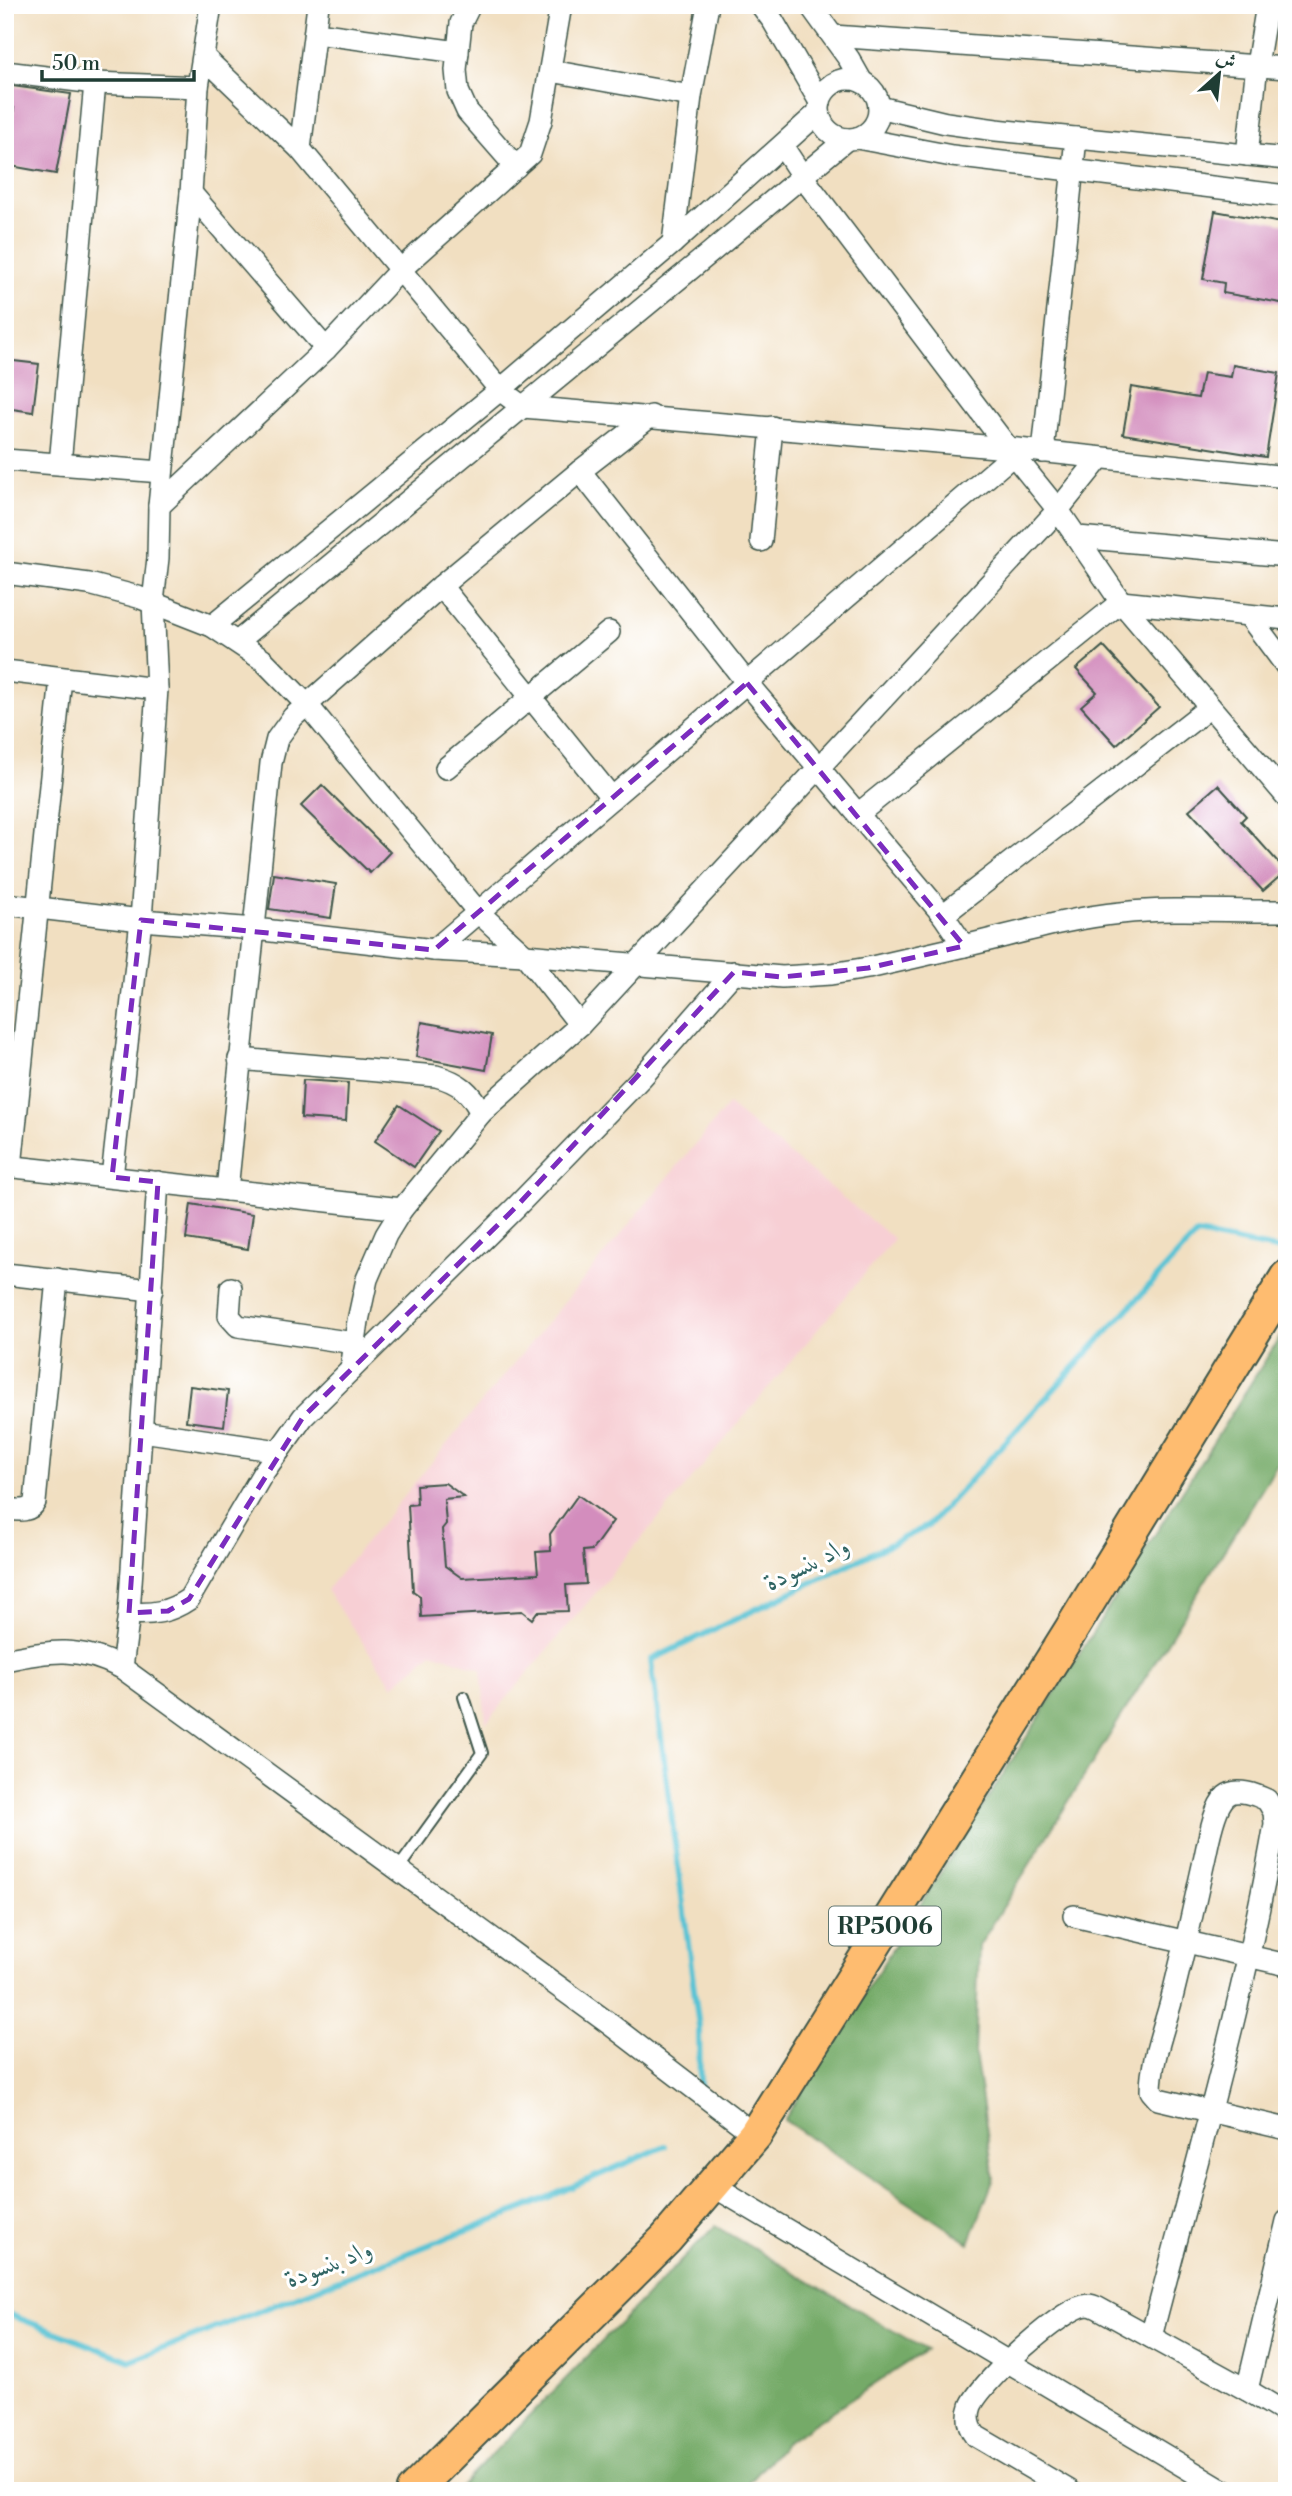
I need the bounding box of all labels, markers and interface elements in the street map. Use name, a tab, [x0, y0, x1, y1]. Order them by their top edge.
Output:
scale bar	[42, 38, 194, 82]
north arrow	[1184, 38, 1254, 108]
text: ش	[1212, 45, 1240, 75]
text: 50 m	[52, 51, 100, 77]
water label: واد بنسودة	[759, 1530, 855, 1599]
road number: RP5006	[829, 1907, 941, 1946]
water label: واد بنسودة	[280, 2233, 377, 2295]

